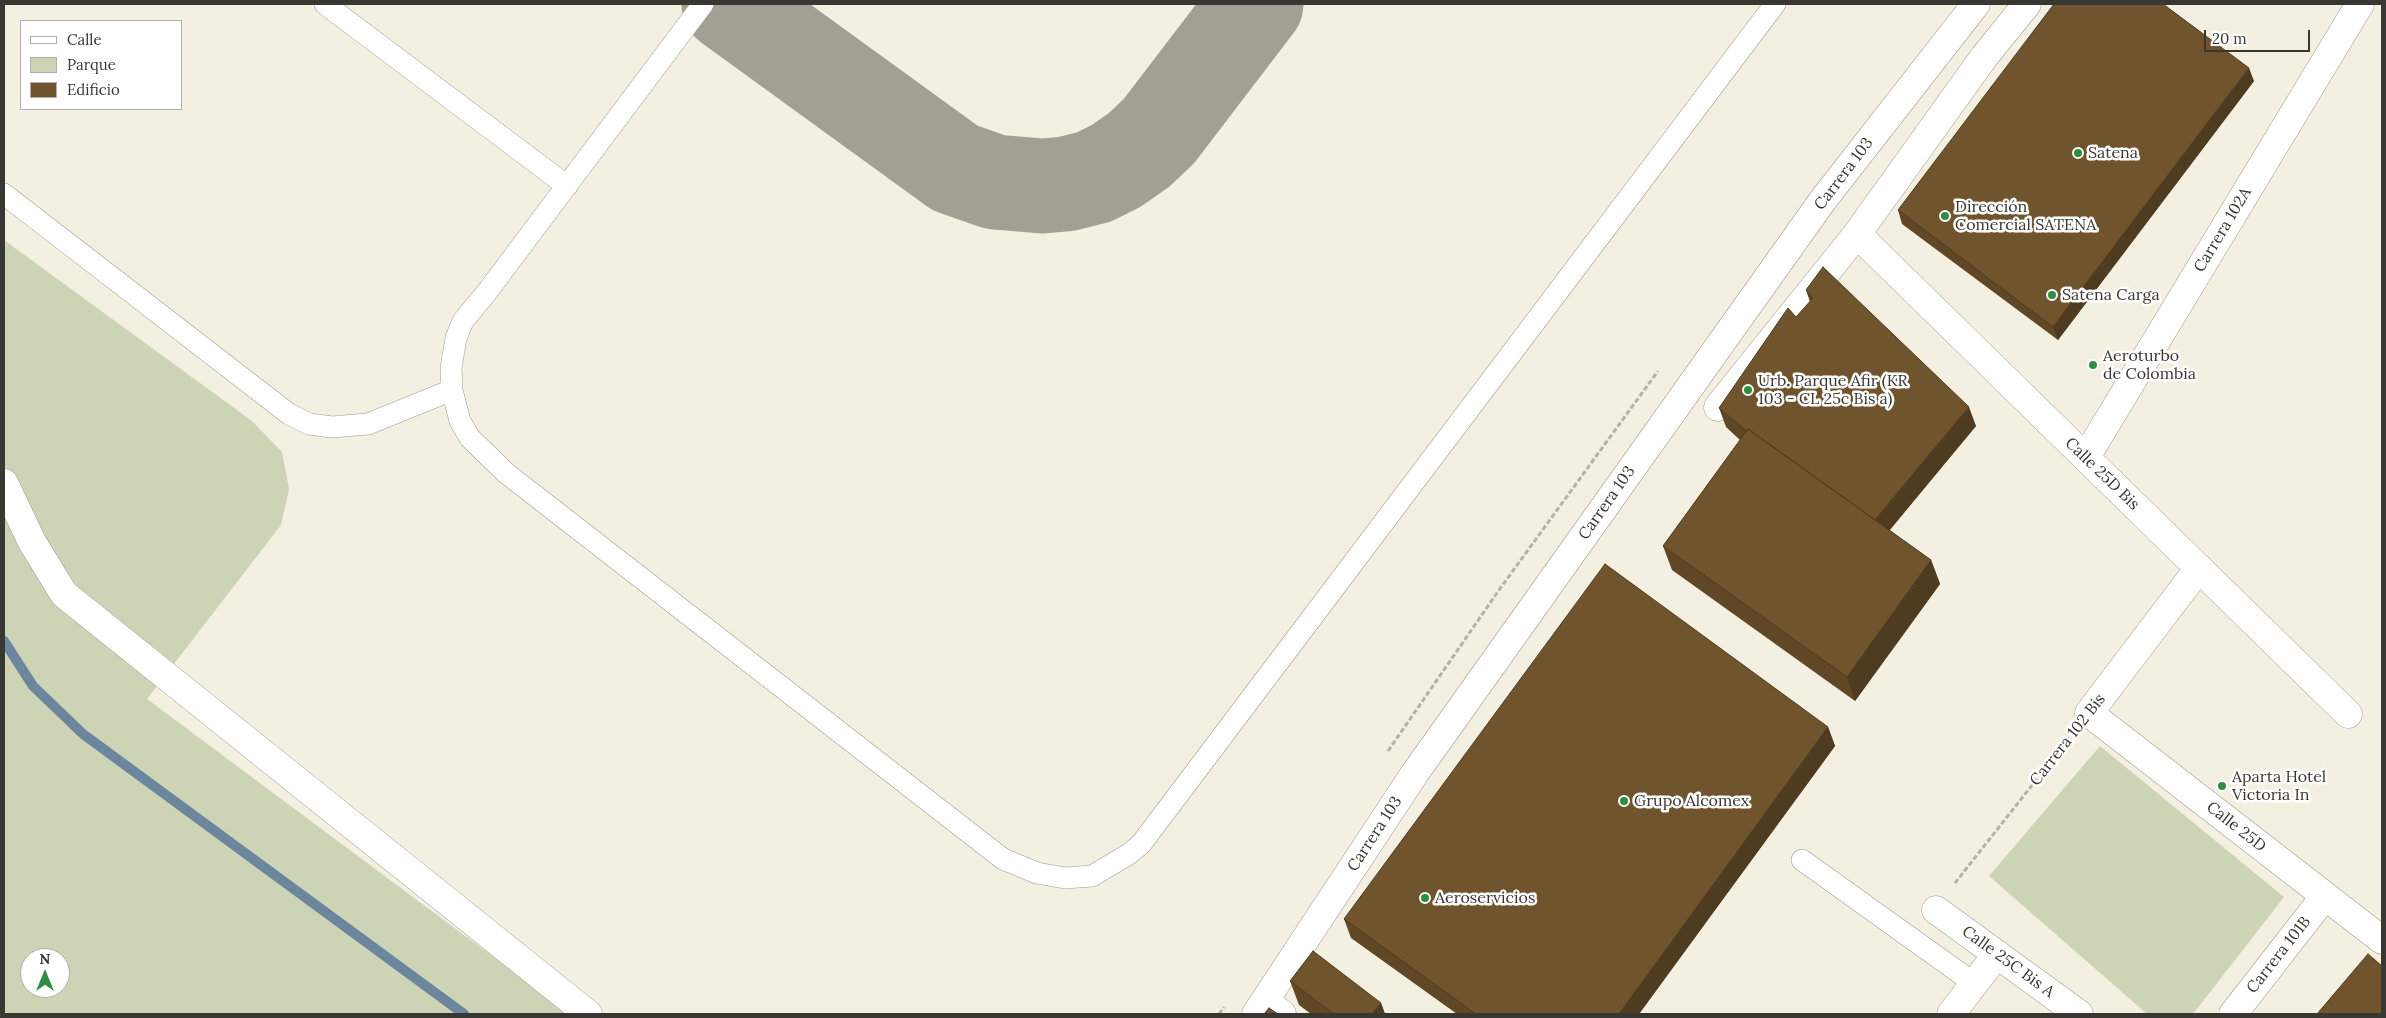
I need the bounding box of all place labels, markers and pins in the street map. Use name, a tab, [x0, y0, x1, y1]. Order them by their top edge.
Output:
place label: Satena	[2088, 143, 2138, 163]
marker: Satena	[2072, 147, 2084, 159]
place label: Dirección Comercial SATENA	[1955, 197, 2096, 235]
marker: Dirección Comercial SATENA	[1939, 210, 1951, 222]
place label: Satena Carga	[2062, 285, 2160, 305]
marker: Satena Carga	[2046, 289, 2058, 301]
place label: Aeroturbo de Colombia	[2103, 346, 2196, 384]
marker: Aeroturbo de Colombia	[2087, 359, 2099, 371]
place label: Urb. Parque Afir (KR 103 - CL 25c Bis a)	[1758, 371, 1908, 409]
marker: Urb. Parque Afir (KR 103 - CL 25c Bis a)	[1742, 384, 1754, 396]
place label: Aparta Hotel Victoria In	[2232, 767, 2326, 805]
marker: Aparta Hotel Victoria In	[2216, 780, 2228, 792]
place label: Grupo Alcomex	[1634, 791, 1749, 811]
marker: Grupo Alcomex	[1618, 795, 1630, 807]
place label: Aeroservicios	[1435, 888, 1535, 908]
marker: Aeroservicios	[1419, 892, 1431, 904]

